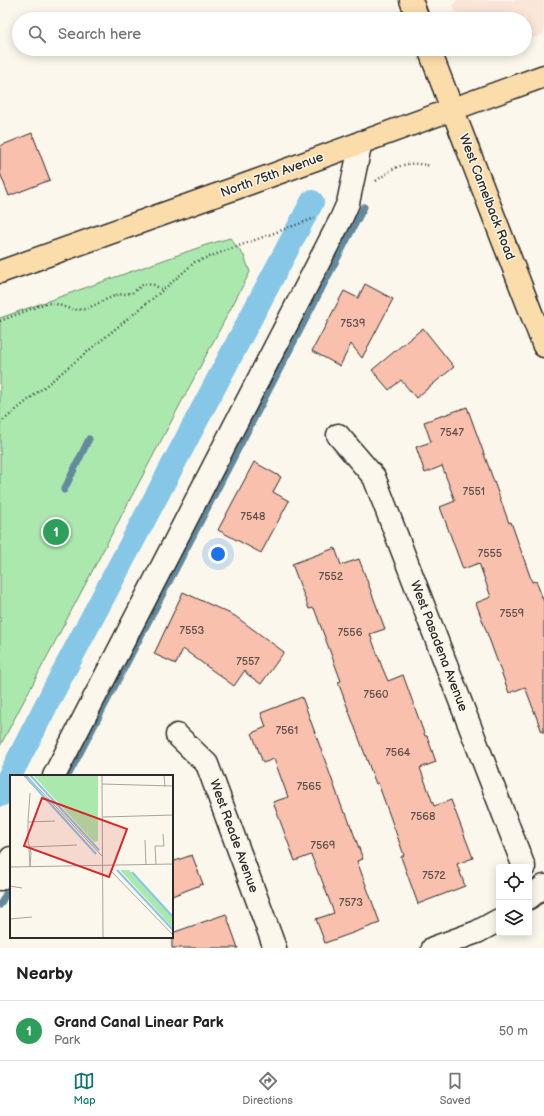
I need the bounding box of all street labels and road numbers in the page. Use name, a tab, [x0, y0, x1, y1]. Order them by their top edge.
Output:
street label: West Camelback Road	[456, 132, 518, 262]
street label: North 75th Avenue	[218, 149, 326, 201]
street label: West Pasadena Avenue	[407, 578, 471, 714]
street label: West Reade Avenue	[206, 777, 262, 895]

